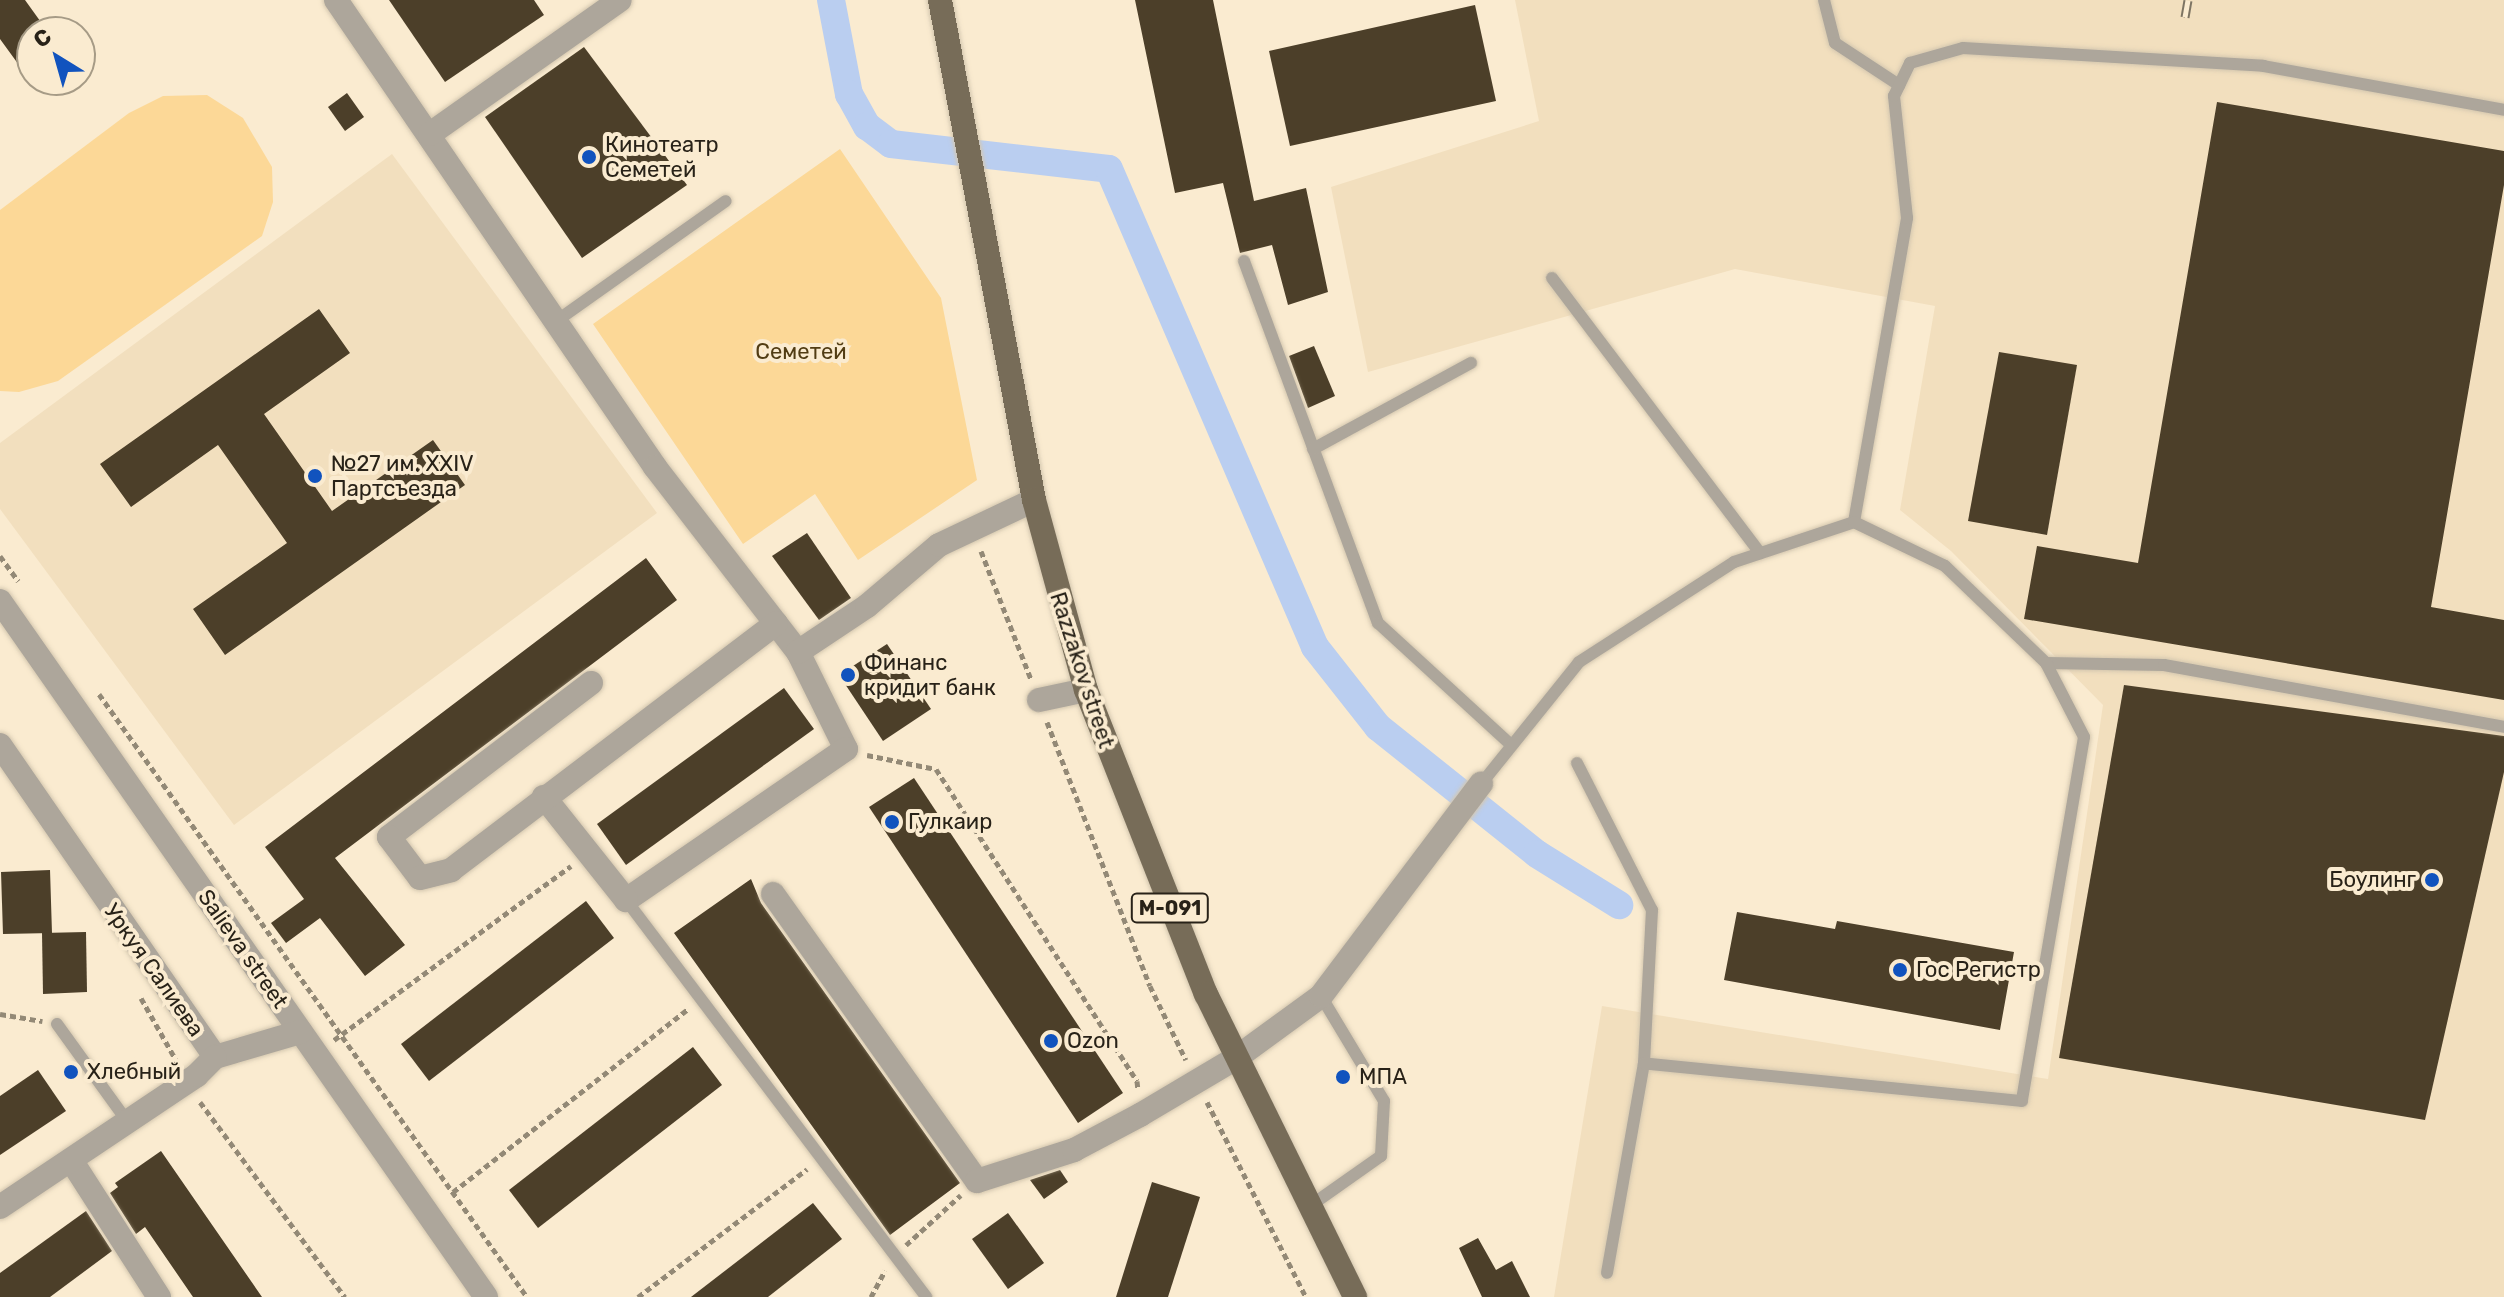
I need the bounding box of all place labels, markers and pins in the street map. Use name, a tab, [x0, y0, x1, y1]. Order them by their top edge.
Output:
place label: Кинотеатр Семетей	[605, 131, 719, 182]
marker: Кинотеатр Семетей	[580, 148, 598, 166]
place label: №27 им. XXIV Партсъезда	[331, 450, 474, 502]
marker: №27 им. XXIV Партсъезда	[306, 467, 324, 485]
place label: Финанс кридит банк	[864, 649, 996, 700]
marker: Финанс кридит банк	[839, 666, 857, 684]
place label: Гулкаир	[908, 809, 992, 835]
marker: Гулкаир	[883, 813, 901, 831]
place label: Боулинг	[2329, 867, 2416, 893]
marker: Боулинг	[2423, 871, 2441, 889]
place label: Гос Регистр	[1916, 957, 2041, 983]
marker: Гос Регистр	[1891, 961, 1909, 979]
place label: Ozon	[1067, 1028, 1119, 1054]
marker: Ozon	[1042, 1032, 1060, 1050]
place label: Хлебный	[87, 1059, 181, 1085]
marker: Хлебный	[62, 1063, 80, 1081]
place label: МПА	[1359, 1064, 1407, 1090]
marker: МПА	[1334, 1068, 1352, 1086]

